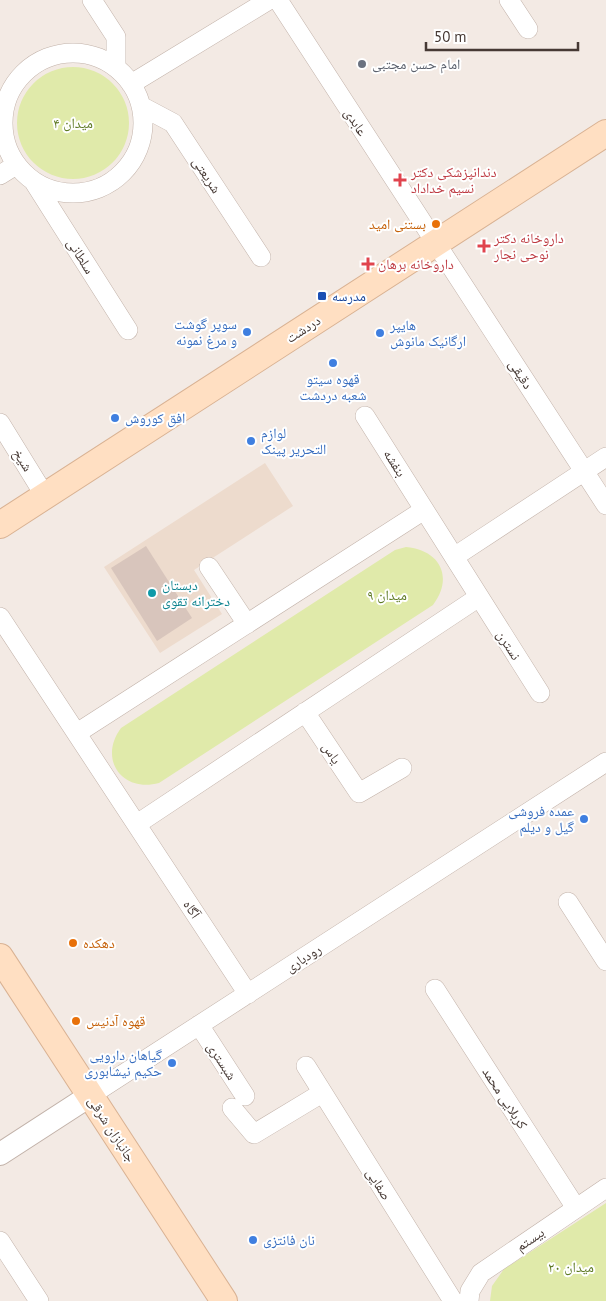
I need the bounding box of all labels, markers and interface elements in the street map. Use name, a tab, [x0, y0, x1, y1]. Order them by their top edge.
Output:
scale bar	[426, 20, 578, 52]
text: 50 m	[434, 27, 467, 46]
place label: امام حسن مجتبی	[372, 55, 460, 74]
marker: امام حسن مجتبی	[356, 58, 368, 70]
street label: عابدی	[340, 105, 372, 139]
park label: میدان ۴	[53, 114, 93, 132]
street label: شریعتی	[189, 153, 225, 197]
place label: دندانپزشکی دکتر نسیم خداداد	[410, 163, 497, 198]
marker: دندانپزشکی دکتر نسیم خداداد	[393, 173, 407, 187]
place label: بستنی امید	[369, 215, 426, 233]
marker: بستنی امید	[430, 218, 442, 230]
place label: داروخانه دکتر نوحی نجار	[493, 229, 564, 263]
street label: سلطانی	[63, 235, 99, 277]
marker: داروخانه دکتر نوحی نجار	[478, 240, 490, 252]
place label: داروخانه برهان	[378, 255, 454, 273]
marker: داروخانه برهان	[362, 258, 374, 270]
place label: مدرسه	[332, 287, 366, 305]
marker: مدرسه	[316, 290, 328, 302]
street label: دردشت	[282, 311, 324, 347]
place label: سوپر گوشت و مرغ نمونه	[174, 315, 237, 350]
place label: هایپر ارگانیک مانوش	[389, 316, 466, 350]
marker: سوپر گوشت و مرغ نمونه	[241, 326, 253, 338]
marker: هایپر ارگانیک مانوش	[374, 327, 386, 339]
street label: دقیقی	[505, 356, 537, 392]
marker: قهوه سیتو شعبه دردشت	[327, 357, 339, 369]
place label: قهوه سیتو شعبه دردشت	[300, 370, 366, 404]
place label: افق کوروش	[125, 409, 185, 428]
marker: افق کوروش	[109, 412, 121, 424]
place label: لوازم التحریر پینک	[261, 424, 326, 458]
marker: لوازم التحریر پینک	[245, 435, 257, 447]
street label: شیخ	[8, 445, 37, 475]
street label: بنفشه	[380, 446, 410, 480]
place label: دبستان دخترانه تقوی	[162, 576, 230, 610]
park label: میدان ۹	[367, 586, 407, 604]
marker: دبستان دخترانه تقوی	[146, 587, 158, 599]
street label: نسترن	[493, 627, 525, 663]
street label: یاس	[318, 739, 346, 768]
place label: عمده فروشی گیل و دیلم	[508, 802, 574, 837]
marker: عمده فروشی گیل و دیلم	[578, 813, 590, 825]
street label: آگاه	[179, 896, 205, 922]
place label: دهکده	[83, 934, 115, 952]
marker: دهکده	[67, 937, 79, 949]
street label: رودباری	[282, 940, 324, 976]
place label: قهوه آدنیس	[86, 1012, 146, 1030]
marker: قهوه آدنیس	[70, 1015, 82, 1027]
street label: شبستری	[203, 1039, 241, 1083]
place label: گیاهان دارویی حکیم نیشابوری	[84, 1046, 162, 1081]
marker: گیاهان دارویی حکیم نیشابوری	[166, 1057, 178, 1069]
street label: کربلایی محمد	[478, 1064, 532, 1132]
street label: جانبازان شرقی	[84, 1093, 140, 1165]
street label: صفایی	[362, 1165, 396, 1203]
street label: بیستم	[512, 1223, 548, 1256]
place label: نان فانتزی	[263, 1231, 315, 1249]
marker: نان فانتزی	[247, 1234, 259, 1246]
park label: میدان ۲۰	[548, 1258, 594, 1276]

